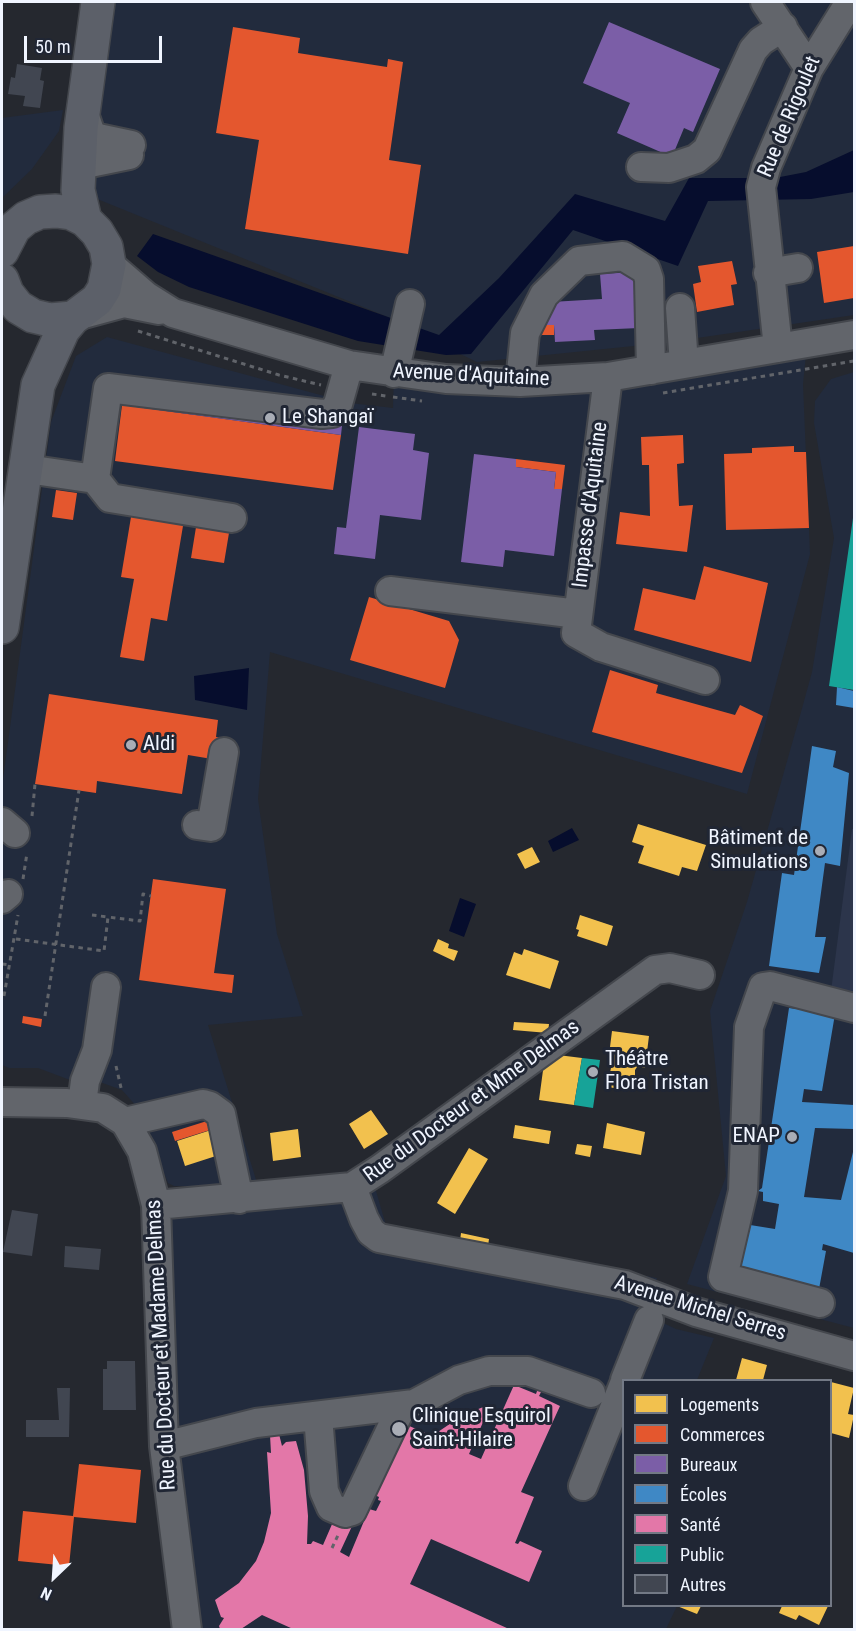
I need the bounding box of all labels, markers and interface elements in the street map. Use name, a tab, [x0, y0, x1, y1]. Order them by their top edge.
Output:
scale bar	[27, 24, 165, 62]
text: 50 m	[35, 36, 70, 57]
street label: Rue de Rigoulet	[753, 53, 827, 181]
street label: Avenue d'Aquitaine	[392, 359, 550, 393]
place label: Le Shangaï	[282, 405, 373, 431]
marker: Le Shangaï	[263, 411, 277, 425]
street label: Impasse d'Aquitaine	[568, 421, 614, 589]
place label: Aldi	[143, 732, 175, 758]
marker: Aldi	[124, 738, 138, 752]
place label: Bâtiment de Simulations	[708, 826, 808, 876]
marker: Bâtiment de Simulations	[813, 844, 827, 858]
street label: Rue du Docteur et Mme Delmas	[359, 1015, 585, 1189]
place label: Théâtre Flora Tristan	[605, 1047, 709, 1097]
marker: Théâtre Flora Tristan	[586, 1065, 600, 1079]
place label: ENAP	[733, 1124, 780, 1150]
marker: ENAP	[785, 1130, 799, 1144]
street label: Rue du Docteur et Madame Delmas	[142, 1199, 182, 1491]
street label: Avenue Michel Serres	[611, 1271, 789, 1347]
legend	[622, 1379, 832, 1607]
text: Logements	[680, 1394, 759, 1415]
place label: Clinique Esquirol Saint-Hilaire	[412, 1404, 551, 1454]
marker: Clinique Esquirol Saint-Hilaire	[390, 1420, 408, 1438]
text: Commerces	[680, 1424, 765, 1445]
text: Bureaux	[680, 1454, 738, 1475]
text: Écoles	[680, 1484, 727, 1505]
text: Santé	[680, 1514, 720, 1535]
text: Public	[680, 1544, 724, 1565]
north arrow	[24, 1547, 84, 1607]
text: Autres	[680, 1574, 726, 1595]
text: N	[38, 1583, 55, 1604]

